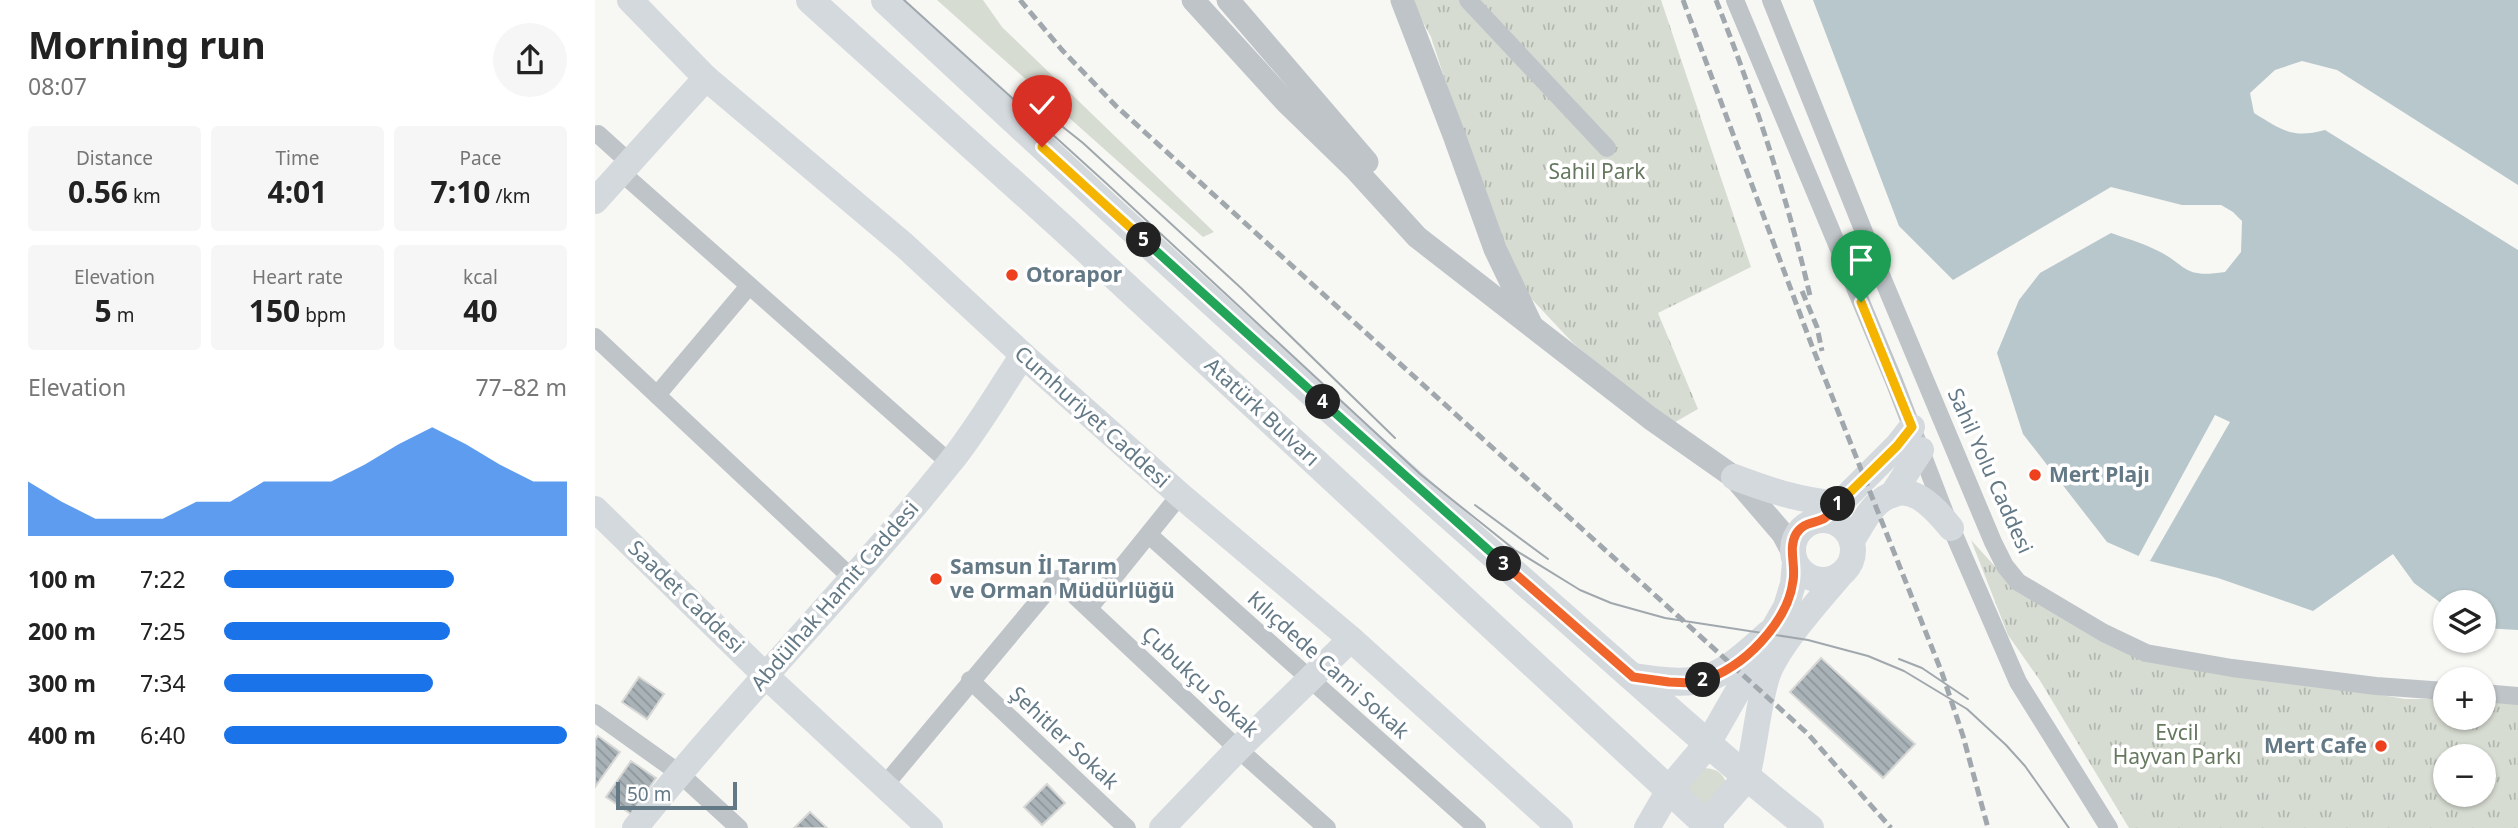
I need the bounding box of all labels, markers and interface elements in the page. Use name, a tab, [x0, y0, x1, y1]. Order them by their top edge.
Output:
text: Morning run	[28, 18, 266, 70]
button: share	[493, 23, 567, 97]
text: 08:07	[28, 70, 87, 102]
pin	[1012, 75, 1072, 147]
icon: check	[1023, 86, 1061, 124]
text: Distance	[76, 145, 153, 171]
text: Time	[276, 145, 319, 171]
text: Pace	[460, 145, 502, 171]
park label: Sahil Park	[1549, 157, 1646, 185]
text: 0.56	[68, 171, 128, 212]
text: 4:01	[268, 171, 327, 212]
text: 7:10	[431, 171, 491, 212]
text: km	[128, 183, 161, 209]
text: /km	[491, 183, 530, 209]
pin: 5	[1127, 222, 1161, 258]
text: 5	[1138, 226, 1149, 252]
pin	[1831, 230, 1891, 302]
icon: arrive	[1842, 241, 1880, 279]
place label: Otorapor	[1026, 260, 1123, 288]
text: Elevation	[74, 264, 155, 290]
text: Heart rate	[252, 264, 343, 290]
text: kcal	[463, 264, 498, 290]
marker: Otorapor	[1004, 267, 1020, 283]
text: 5	[95, 290, 112, 331]
text: 150	[249, 290, 300, 331]
text: 40	[463, 290, 498, 331]
text: m	[112, 302, 134, 328]
text: bpm	[300, 302, 346, 328]
street label: Cumhuriyet Caddesi	[1009, 339, 1176, 493]
street label: Atatürk Bulvarı	[1199, 351, 1326, 472]
text: Elevation	[28, 371, 126, 403]
text: 77–82 m	[475, 371, 567, 403]
pin: 4	[1305, 384, 1341, 420]
street label: Sahil Yolu Caddesi	[1942, 384, 2040, 558]
text: 4	[1317, 388, 1328, 414]
place label: Mert Plajı	[2049, 460, 2150, 488]
marker: Mert Plajı	[2027, 467, 2043, 483]
pin: 1	[1821, 486, 1855, 522]
text: 1	[1832, 490, 1843, 516]
street label: Abdülhak Hamit Caddesi	[744, 495, 924, 696]
street label: Saadet Caddesi	[623, 534, 751, 659]
pin: 3	[1487, 546, 1521, 582]
text: 3	[1498, 550, 1509, 576]
place label: Samsun İl Tarım ve Orman Müdürlüğü	[950, 552, 1175, 604]
text: 100 m	[28, 563, 96, 595]
text: 7:22	[140, 563, 186, 595]
marker: Samsun İl Tarım ve Orman Müdürlüğü	[928, 571, 944, 587]
street label: Kılıçdede Cami Sokak	[1242, 584, 1416, 745]
map controls	[2433, 590, 2496, 807]
button: layers	[2433, 590, 2496, 653]
text: 200 m	[28, 615, 96, 647]
text: 7:25	[140, 615, 186, 647]
street label: Çubukçu Sokak	[1136, 620, 1266, 743]
pin: 2	[1685, 662, 1721, 698]
text: 2	[1697, 666, 1708, 692]
text: 300 m	[28, 667, 96, 699]
text: 7:34	[140, 667, 186, 699]
button: +	[2433, 667, 2496, 730]
street label: Şehitler Sokak	[1004, 680, 1126, 796]
park label: Evcil Hayvan Parkı	[2113, 718, 2241, 770]
text: 400 m	[28, 719, 96, 751]
text: 6:40	[140, 719, 186, 751]
place label: Mert Cafe	[2264, 731, 2367, 759]
marker: Mert Cafe	[2373, 738, 2389, 754]
button: −	[2433, 744, 2496, 807]
scale bar	[616, 779, 737, 811]
text: 50 m	[627, 781, 671, 807]

